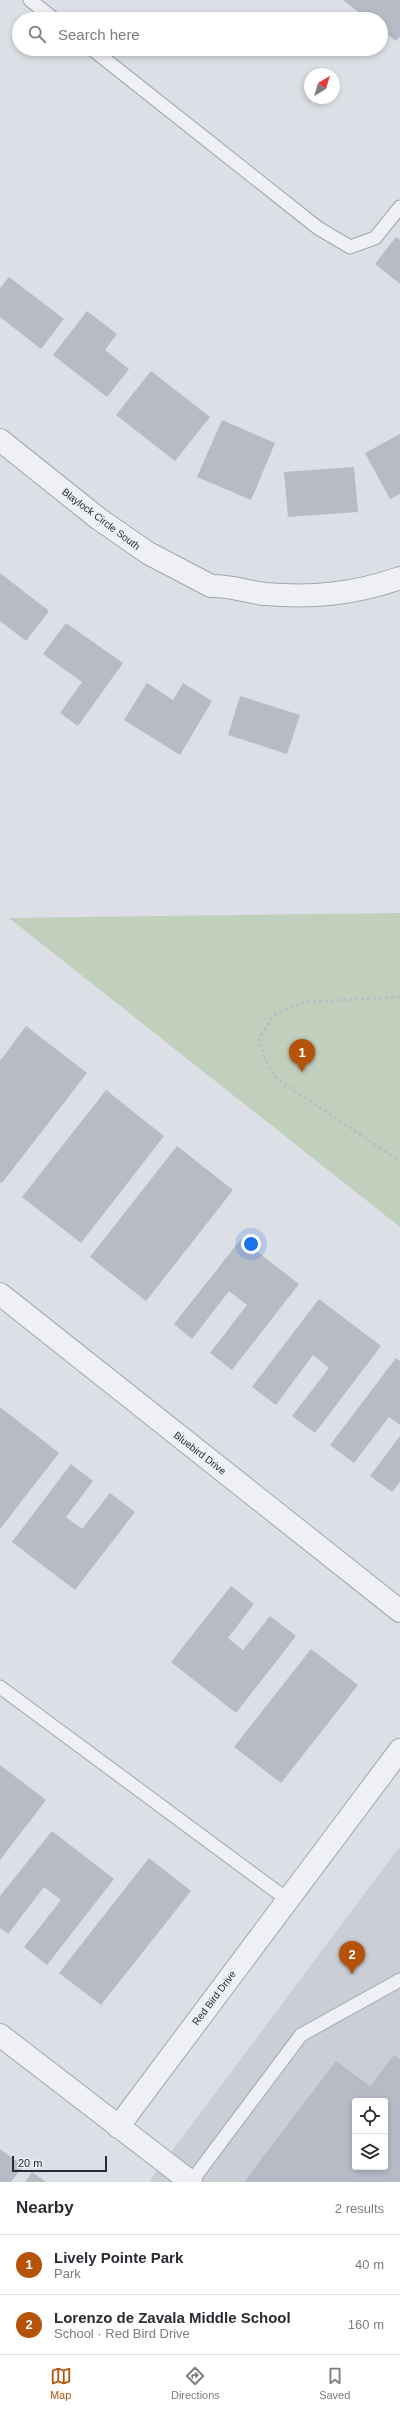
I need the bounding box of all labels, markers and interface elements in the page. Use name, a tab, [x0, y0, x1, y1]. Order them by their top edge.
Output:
search box	[12, 12, 388, 56]
icon: search	[26, 23, 48, 45]
text: Search here	[58, 26, 140, 43]
north arrow	[304, 68, 340, 104]
street label: Blaylock Circle South	[60, 486, 142, 552]
pin: 1	[289, 1039, 315, 1072]
your location	[241, 1234, 261, 1254]
street label: Bluebird Drive	[172, 1429, 228, 1477]
pin: 2	[339, 1941, 365, 1974]
street label: Red Bird Drive	[190, 1968, 238, 2027]
map controls	[352, 2098, 388, 2170]
button: locate	[352, 2098, 388, 2134]
button: layers	[352, 2134, 388, 2170]
scale bar	[12, 2154, 107, 2173]
text: 20 m	[18, 2157, 42, 2169]
text: Nearby	[16, 2198, 74, 2217]
text: 2 results	[335, 2201, 384, 2216]
text: Lively Pointe Park	[54, 2249, 183, 2266]
text: 1	[25, 2257, 33, 2272]
text: 40 m	[355, 2257, 384, 2272]
text: Park	[54, 2266, 81, 2281]
text: Lorenzo de Zavala Middle School	[54, 2309, 291, 2326]
text: 2	[25, 2317, 33, 2332]
text: 160 m	[348, 2317, 384, 2332]
text: School · Red Bird Drive	[54, 2326, 190, 2341]
tab: Map	[50, 2365, 72, 2401]
tab: Directions	[171, 2365, 220, 2401]
tab: Saved	[319, 2365, 350, 2401]

